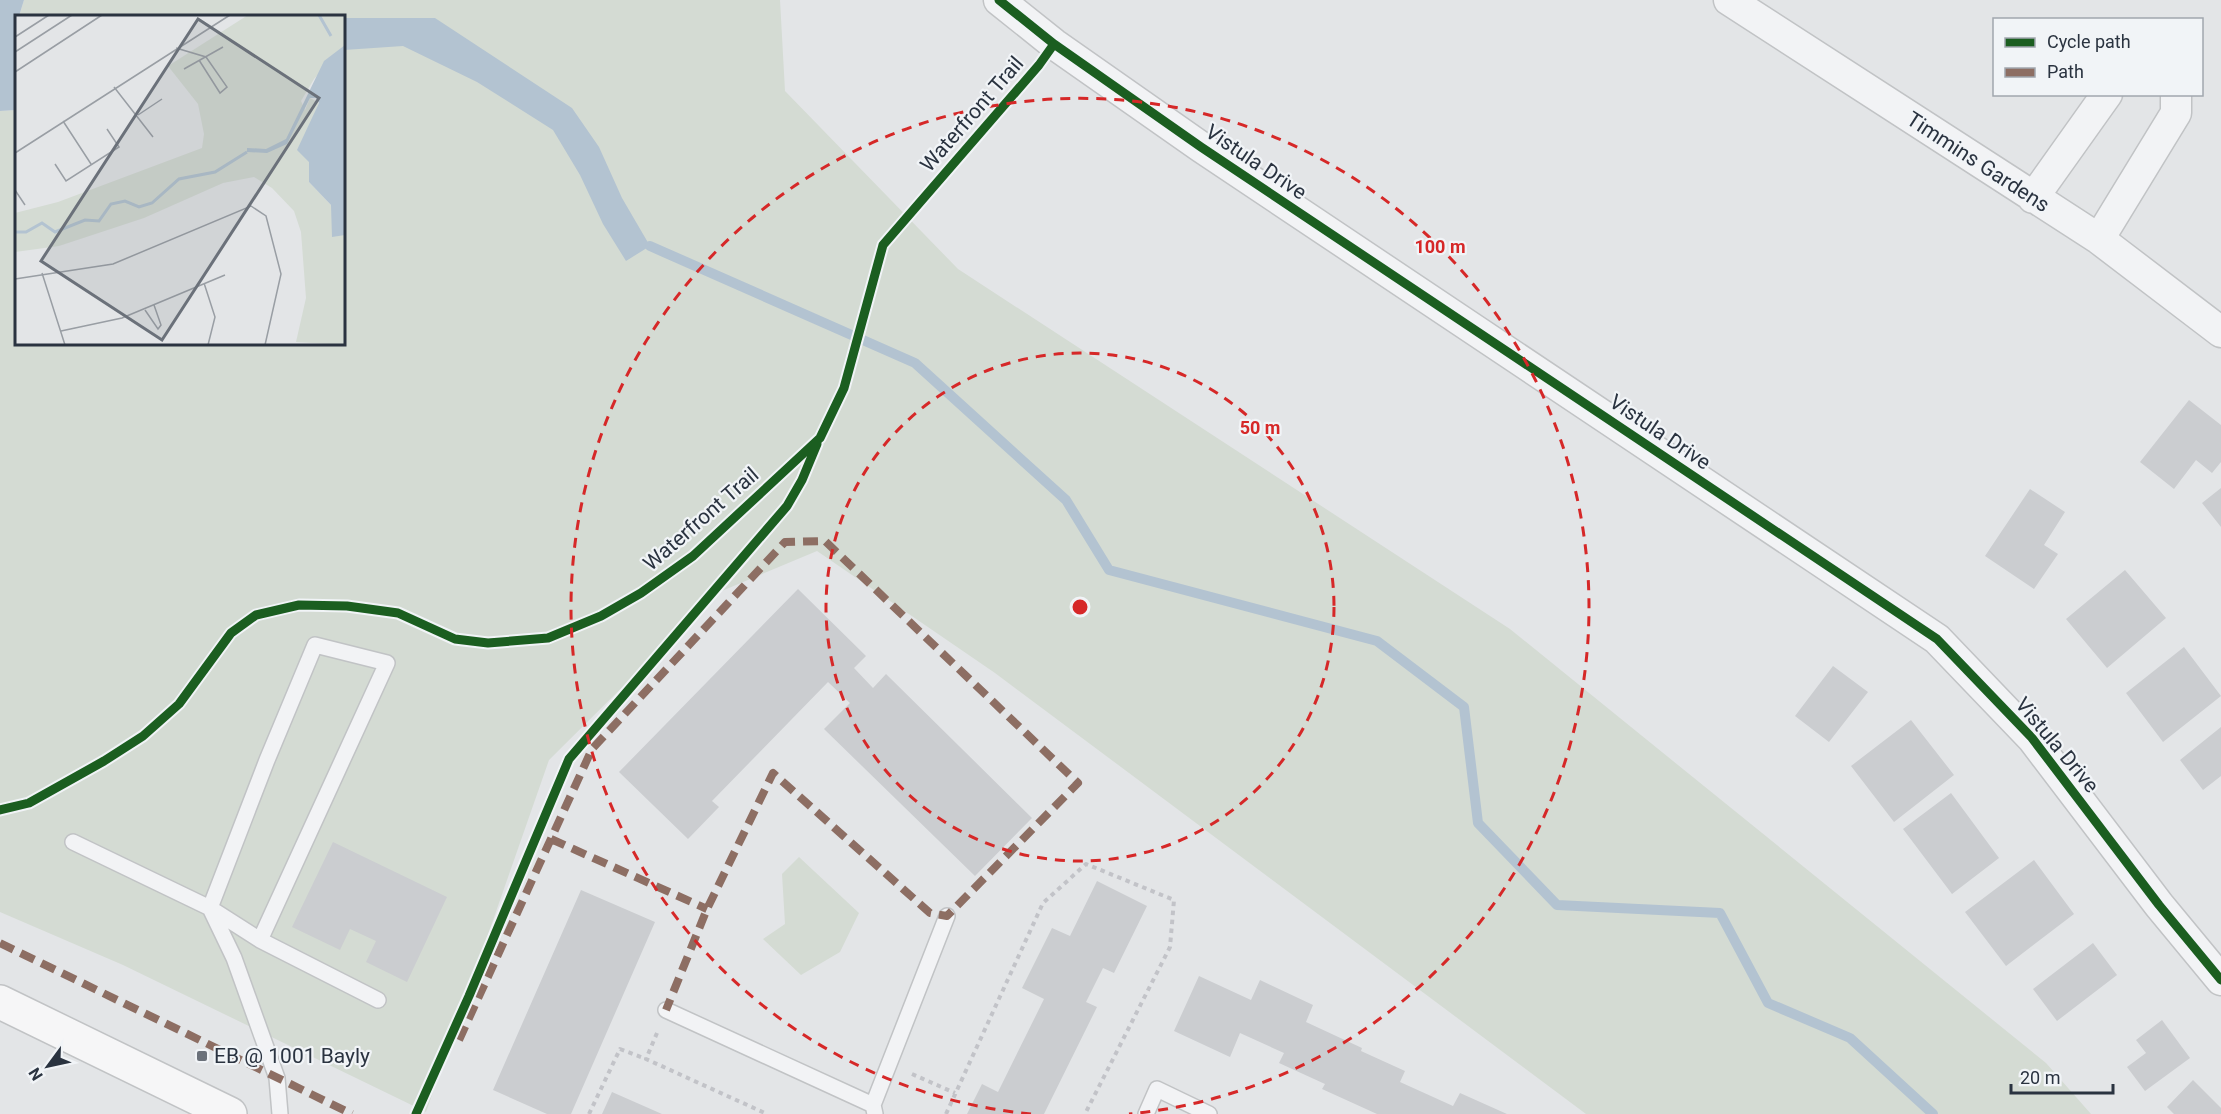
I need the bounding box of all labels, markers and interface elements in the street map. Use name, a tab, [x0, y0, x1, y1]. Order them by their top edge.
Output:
inset map	[15, 15, 345, 345]
legend	[1993, 18, 2203, 96]
text: Cycle path	[2047, 31, 2131, 52]
street label: Waterfront Trail	[916, 52, 1028, 176]
text: Path	[2047, 61, 2084, 82]
street label: Timmins Gardens	[1902, 107, 2054, 217]
street label: Vistula Drive	[1201, 119, 1311, 205]
text: 100 m	[1414, 236, 1466, 257]
street label: Vistula Drive	[1605, 389, 1715, 475]
text: 50 m	[1240, 417, 1280, 438]
street label: Waterfront Trail	[639, 463, 763, 575]
centre of rings	[1070, 597, 1090, 617]
street label: Vistula Drive	[2010, 693, 2104, 797]
north arrow	[18, 1036, 78, 1096]
place label: EB @ 1001 Bayly	[214, 1044, 370, 1068]
marker: EB @ 1001 Bayly	[195, 1049, 209, 1063]
scale bar	[2011, 1057, 2113, 1095]
text: N	[25, 1064, 47, 1084]
text: 20 m	[2020, 1067, 2060, 1088]

